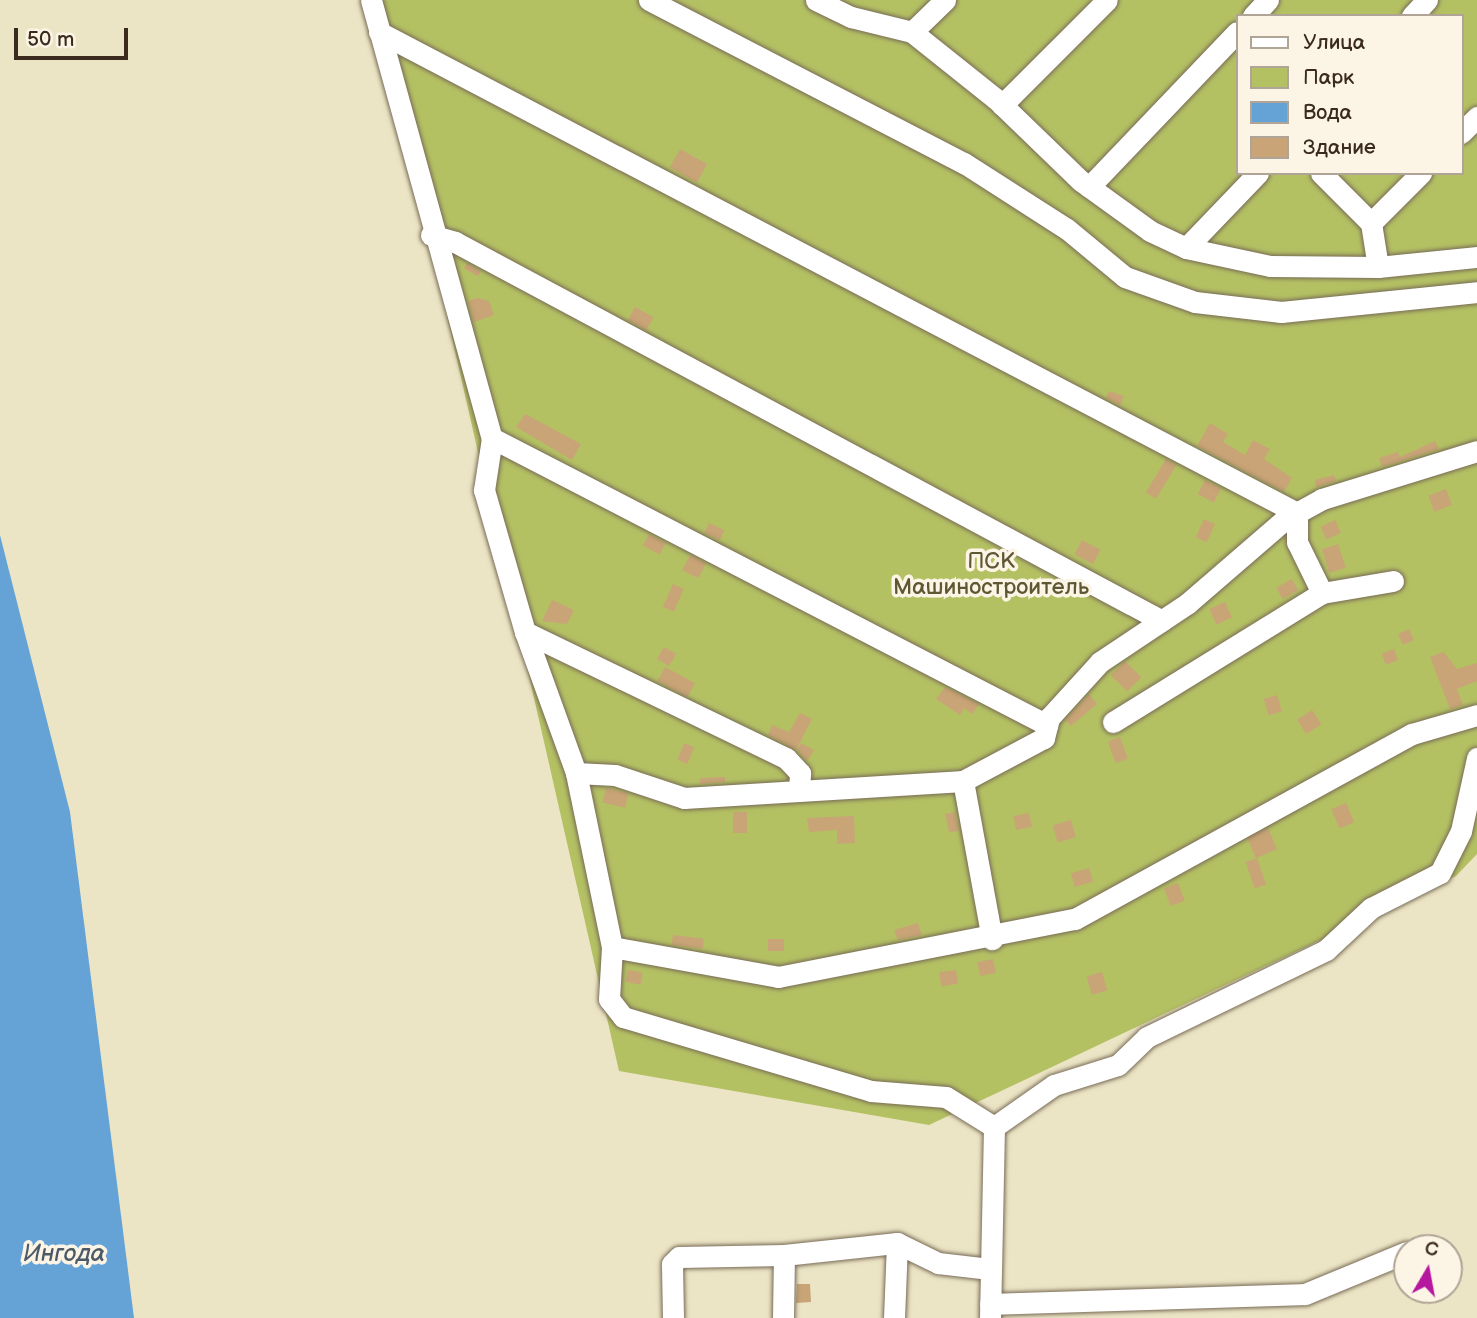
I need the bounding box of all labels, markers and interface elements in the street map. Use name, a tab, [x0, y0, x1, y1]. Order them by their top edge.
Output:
scale bar	[18, 14, 131, 58]
legend	[1236, 14, 1463, 175]
text: 50 m	[27, 27, 74, 52]
text: Улица	[1303, 30, 1365, 55]
text: Парк	[1303, 65, 1354, 90]
text: Вода	[1303, 100, 1352, 125]
text: Здание	[1303, 135, 1376, 160]
park label: ПСК Машиностроитель	[893, 547, 1089, 601]
north arrow	[1393, 1234, 1463, 1304]
text: С	[1423, 1237, 1440, 1262]
water label: Ингода	[23, 1240, 105, 1268]

